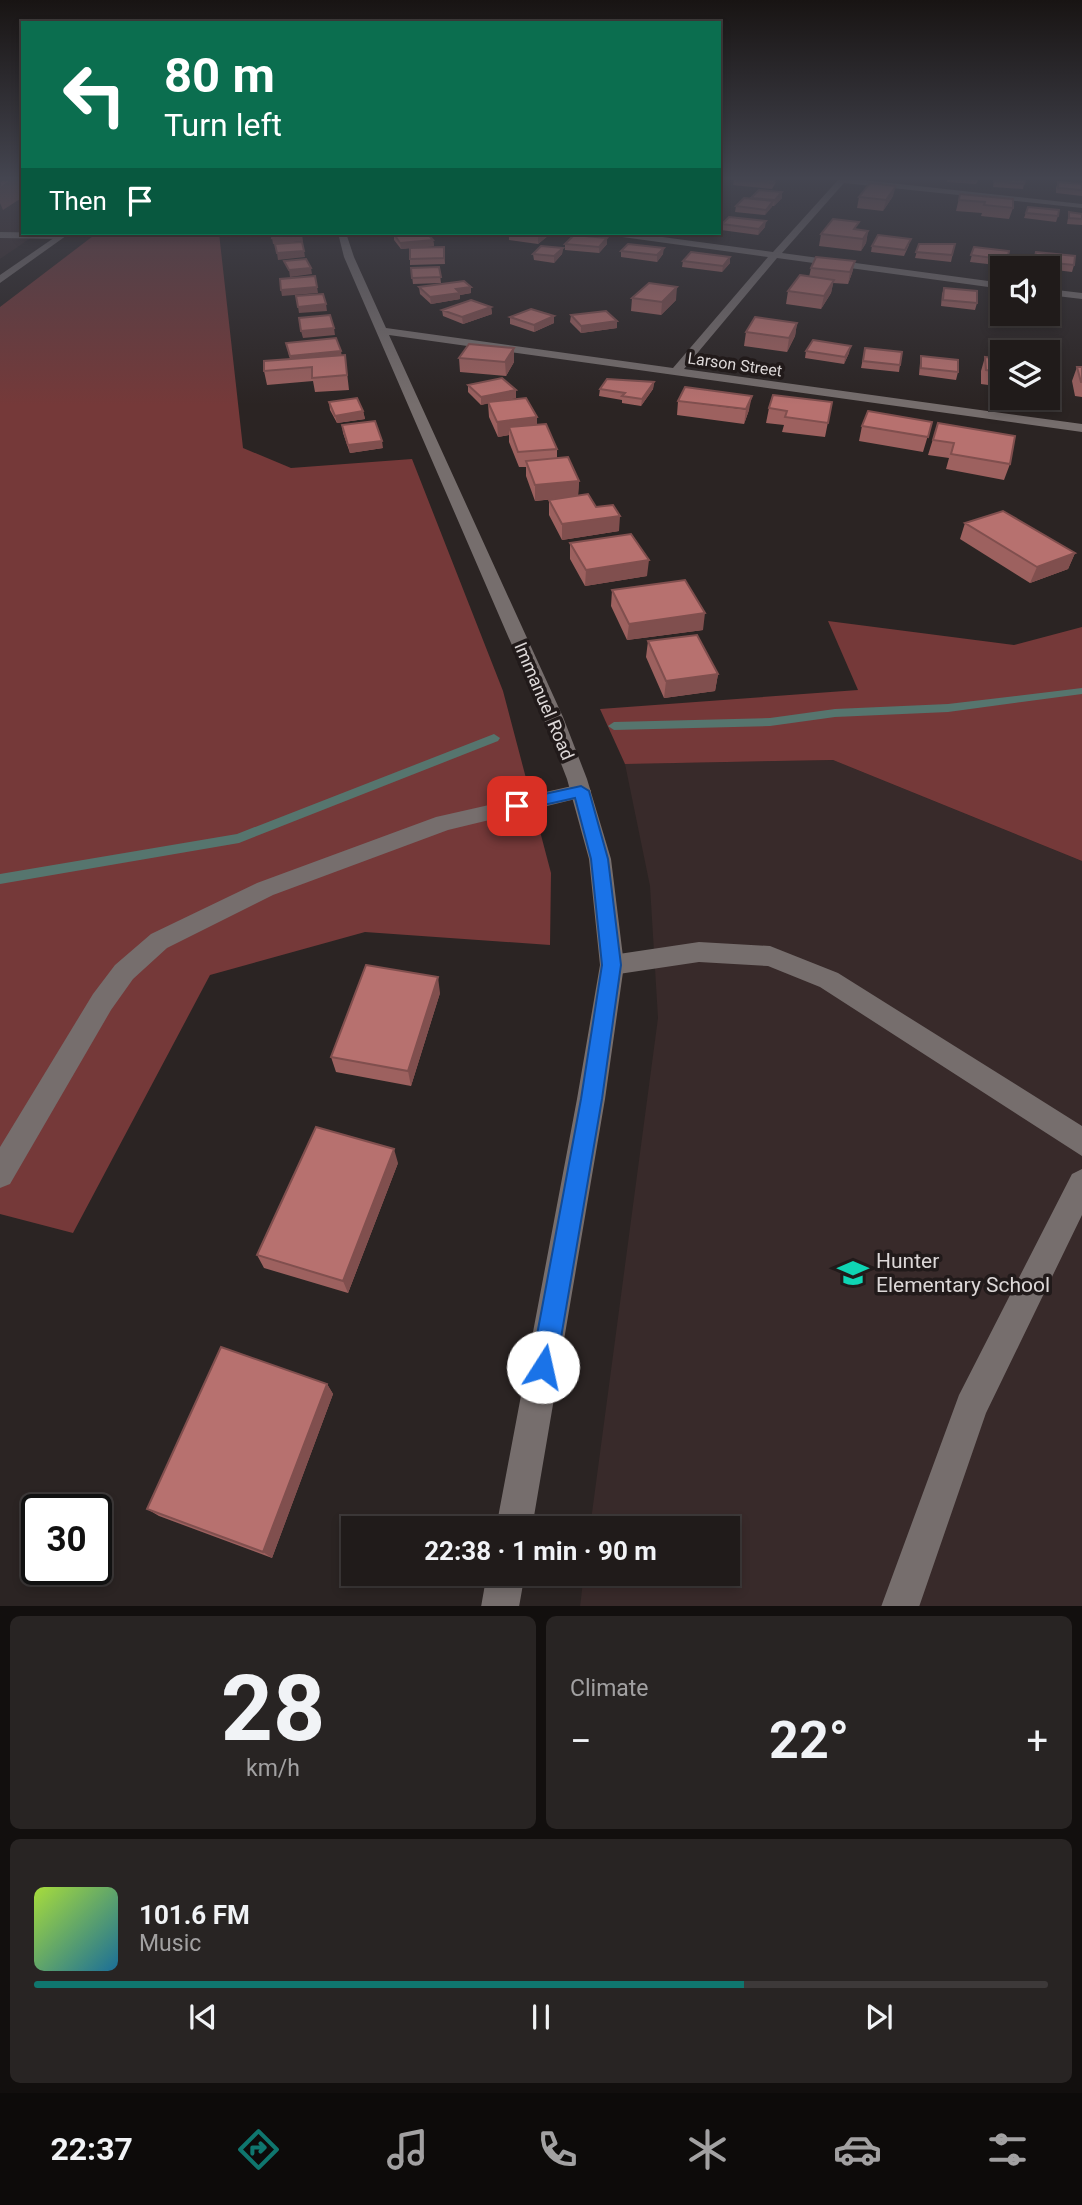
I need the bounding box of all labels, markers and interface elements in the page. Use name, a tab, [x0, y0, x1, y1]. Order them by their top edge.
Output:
text: 80 m	[164, 47, 275, 104]
icon: left	[49, 49, 140, 140]
text: Turn left	[164, 106, 282, 144]
icon: arrive	[121, 182, 159, 220]
text: Then	[49, 186, 107, 216]
map controls	[990, 256, 1060, 410]
button: sound	[990, 256, 1060, 326]
button: layers	[990, 340, 1060, 410]
street label: Larson Street	[687, 348, 783, 381]
street label: Immanuel Road	[510, 639, 579, 763]
pin	[487, 776, 547, 836]
icon: arrive	[498, 787, 536, 825]
place label: Hunter Elementary School	[876, 1249, 1050, 1297]
school or university icon: Hunter Elementary School	[836, 1256, 870, 1290]
position arrow	[506, 1330, 580, 1404]
speed limit sign: 30	[21, 1494, 112, 1585]
text: 22:38 · 1 min · 90 m	[424, 1536, 657, 1566]
text: 28	[221, 1656, 325, 1762]
text: Climate	[570, 1675, 649, 1702]
text: 22°	[769, 1710, 849, 1771]
text: −	[570, 1719, 592, 1763]
text: +	[1026, 1719, 1048, 1763]
text: km/h	[246, 1755, 300, 1782]
text: 101.6 FM	[139, 1900, 250, 1930]
text: Music	[139, 1930, 201, 1957]
icon: previous	[184, 1998, 222, 2036]
icon: pause	[522, 1998, 560, 2036]
icon: next	[860, 1998, 898, 2036]
icon: directions	[234, 2125, 283, 2174]
icon: music	[383, 2125, 432, 2174]
icon: phone	[533, 2125, 582, 2174]
icon: climate	[683, 2125, 732, 2174]
icon: car	[833, 2125, 882, 2174]
icon: filters	[983, 2125, 1032, 2174]
text: 22:37	[50, 2130, 133, 2168]

